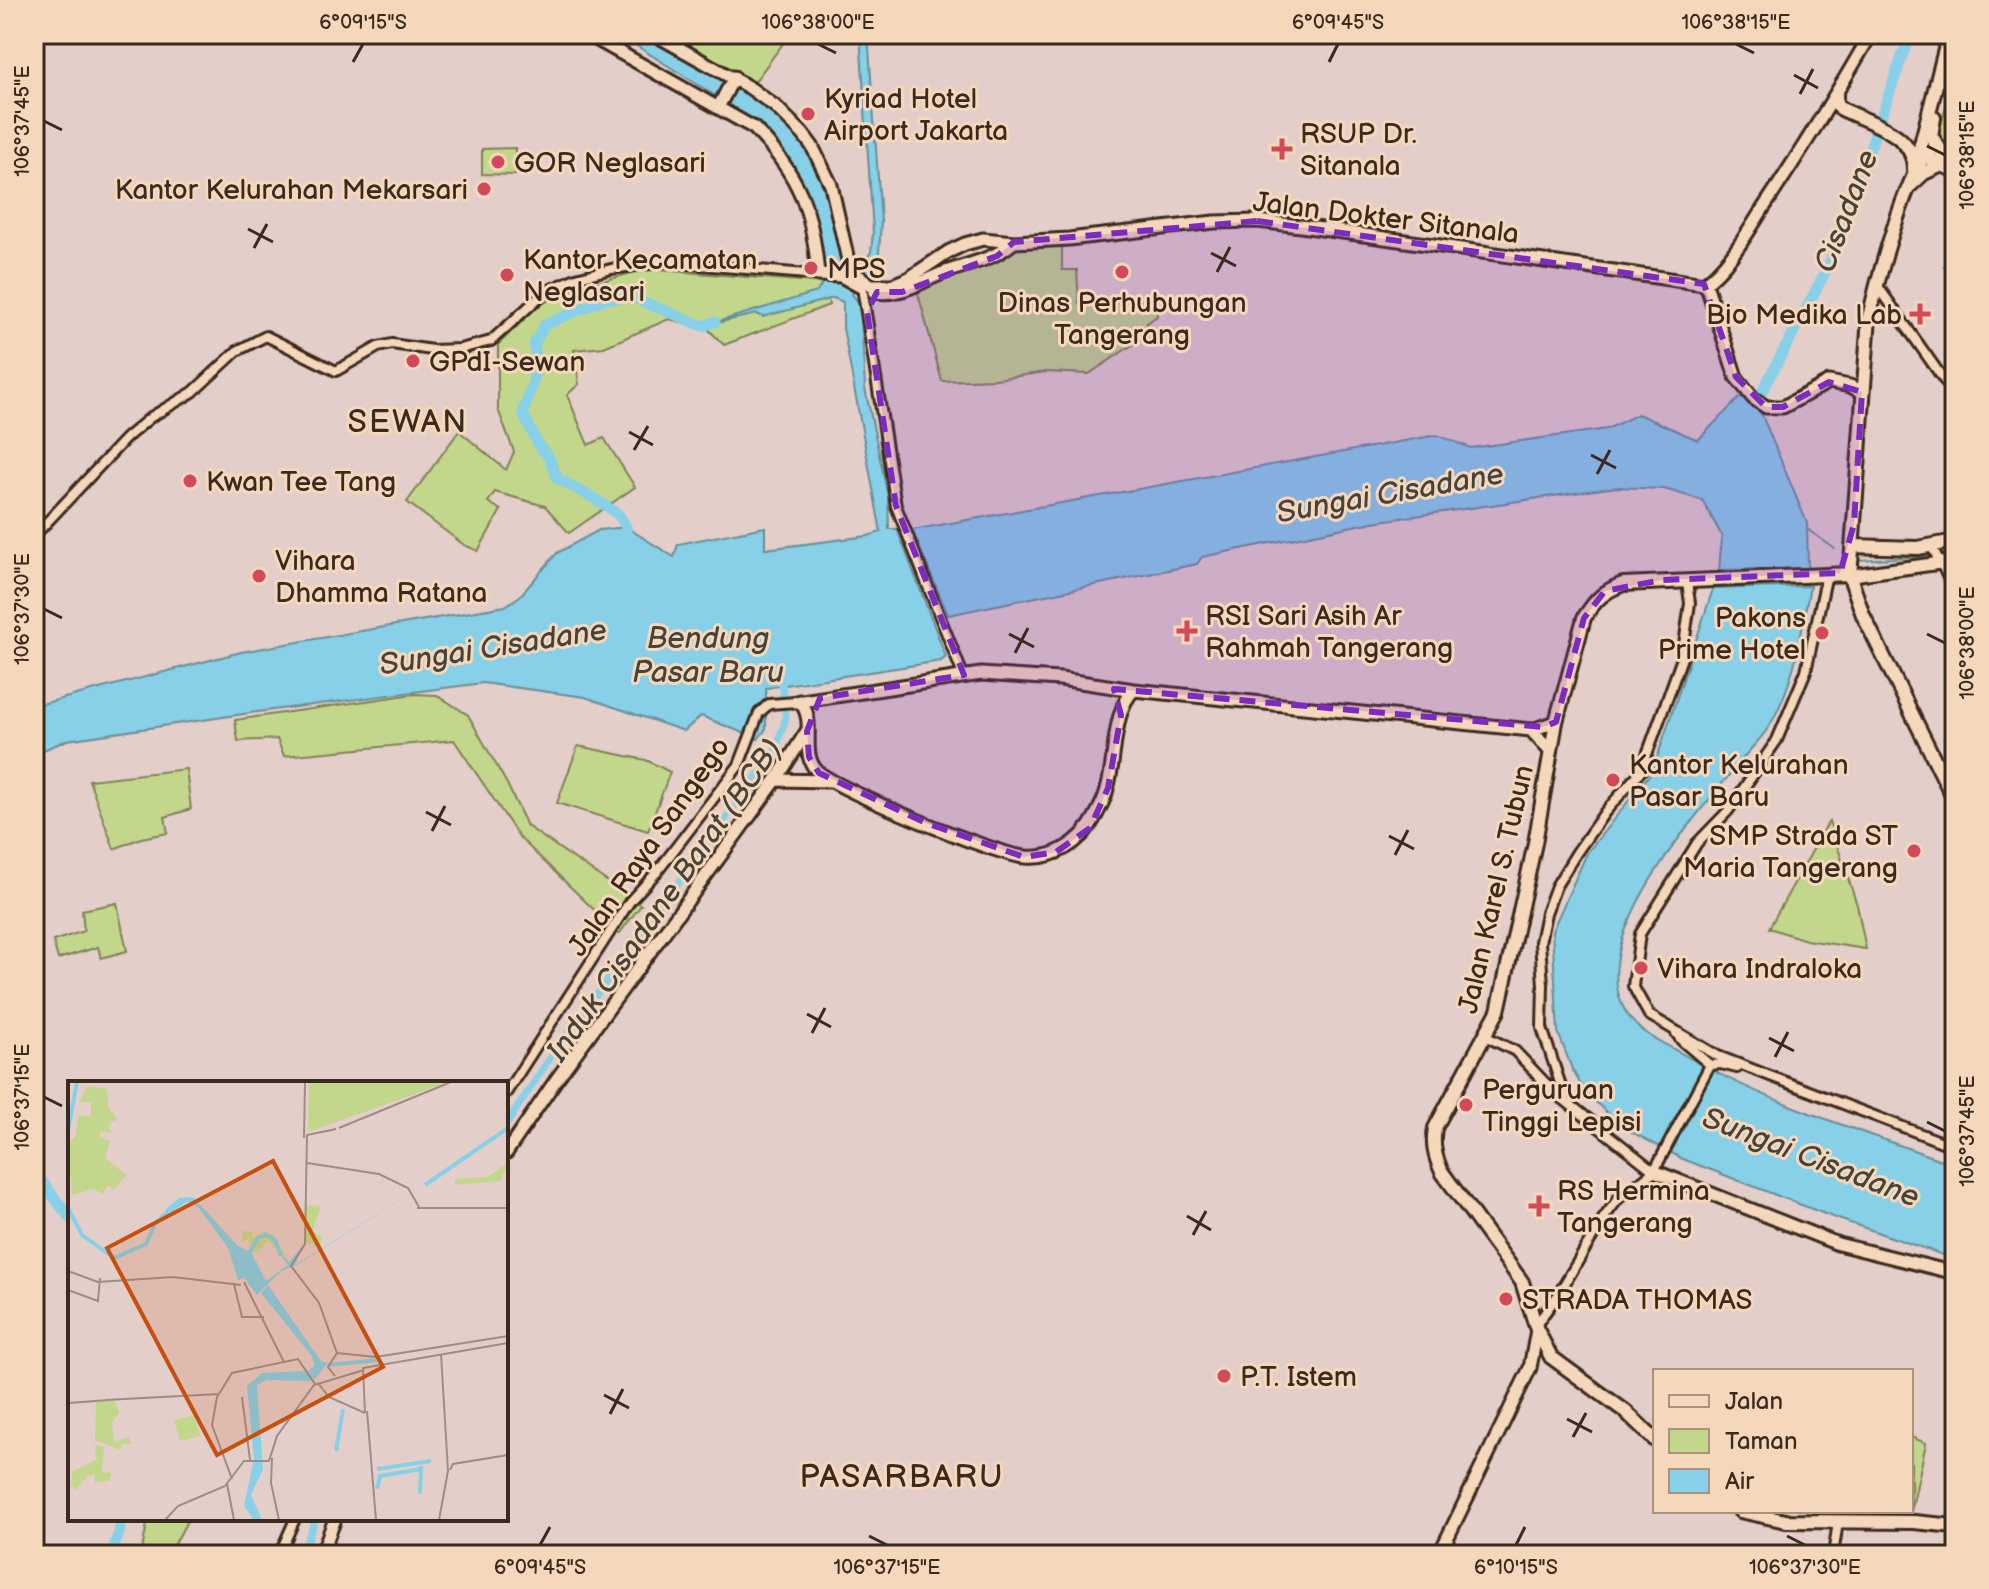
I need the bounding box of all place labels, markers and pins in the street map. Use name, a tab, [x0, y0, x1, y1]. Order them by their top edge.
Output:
place label: Kyriad Hotel Airport Jakarta	[824, 83, 1008, 148]
marker: Kyriad Hotel Airport Jakarta	[799, 105, 817, 123]
place label: RSUP Dr. Sitanala	[1300, 118, 1417, 183]
marker: RSUP Dr. Sitanala	[1271, 138, 1293, 160]
place label: GOR Neglasari	[514, 147, 706, 180]
marker: GOR Neglasari	[489, 153, 507, 171]
place label: Kantor Kelurahan Mekarsari	[115, 174, 468, 207]
marker: Kantor Kelurahan Mekarsari	[475, 180, 493, 198]
place label: Kantor Kecamatan Neglasari	[523, 244, 757, 309]
place label: MPS	[827, 253, 886, 286]
marker: MPS	[802, 259, 820, 277]
marker: Dinas Perhubungan Tangerang	[1113, 263, 1131, 281]
marker: Kantor Kecamatan Neglasari	[498, 266, 516, 284]
place label: Dinas Perhubungan Tangerang	[998, 287, 1246, 352]
place label: Bio Medika Lab	[1706, 299, 1902, 332]
marker: Bio Medika Lab	[1909, 303, 1931, 325]
place label: GPdI-Sewan	[429, 346, 585, 379]
marker: GPdI-Sewan	[404, 352, 422, 370]
place label: Kwan Tee Tang	[206, 466, 396, 499]
marker: Kwan Tee Tang	[181, 472, 199, 490]
place label: Vihara Dhamma Ratana	[275, 545, 487, 610]
marker: Vihara Dhamma Ratana	[250, 567, 268, 585]
place label: RSI Sari Asih Ar Rahmah Tangerang	[1205, 600, 1453, 665]
place label: Pakons Prime Hotel	[1658, 602, 1806, 667]
marker: RSI Sari Asih Ar Rahmah Tangerang	[1176, 620, 1198, 642]
marker: Pakons Prime Hotel	[1813, 624, 1831, 642]
place label: Kantor Kelurahan Pasar Baru	[1629, 749, 1848, 814]
marker: Kantor Kelurahan Pasar Baru	[1604, 771, 1622, 789]
place label: SMP Strada ST Maria Tangerang	[1683, 820, 1898, 885]
marker: SMP Strada ST Maria Tangerang	[1905, 842, 1923, 860]
place label: Vihara Indraloka	[1657, 953, 1862, 986]
marker: Vihara Indraloka	[1632, 959, 1650, 977]
place label: Perguruan Tinggi Lepisi	[1482, 1074, 1642, 1139]
marker: Perguruan Tinggi Lepisi	[1457, 1096, 1475, 1114]
place label: RS Hermina Tangerang	[1557, 1175, 1710, 1240]
marker: RS Hermina Tangerang	[1528, 1195, 1550, 1217]
place label: STRADA THOMAS	[1522, 1284, 1753, 1317]
marker: STRADA THOMAS	[1497, 1290, 1515, 1308]
place label: P.T. Istem	[1240, 1361, 1357, 1394]
marker: P.T. Istem	[1215, 1367, 1233, 1385]

